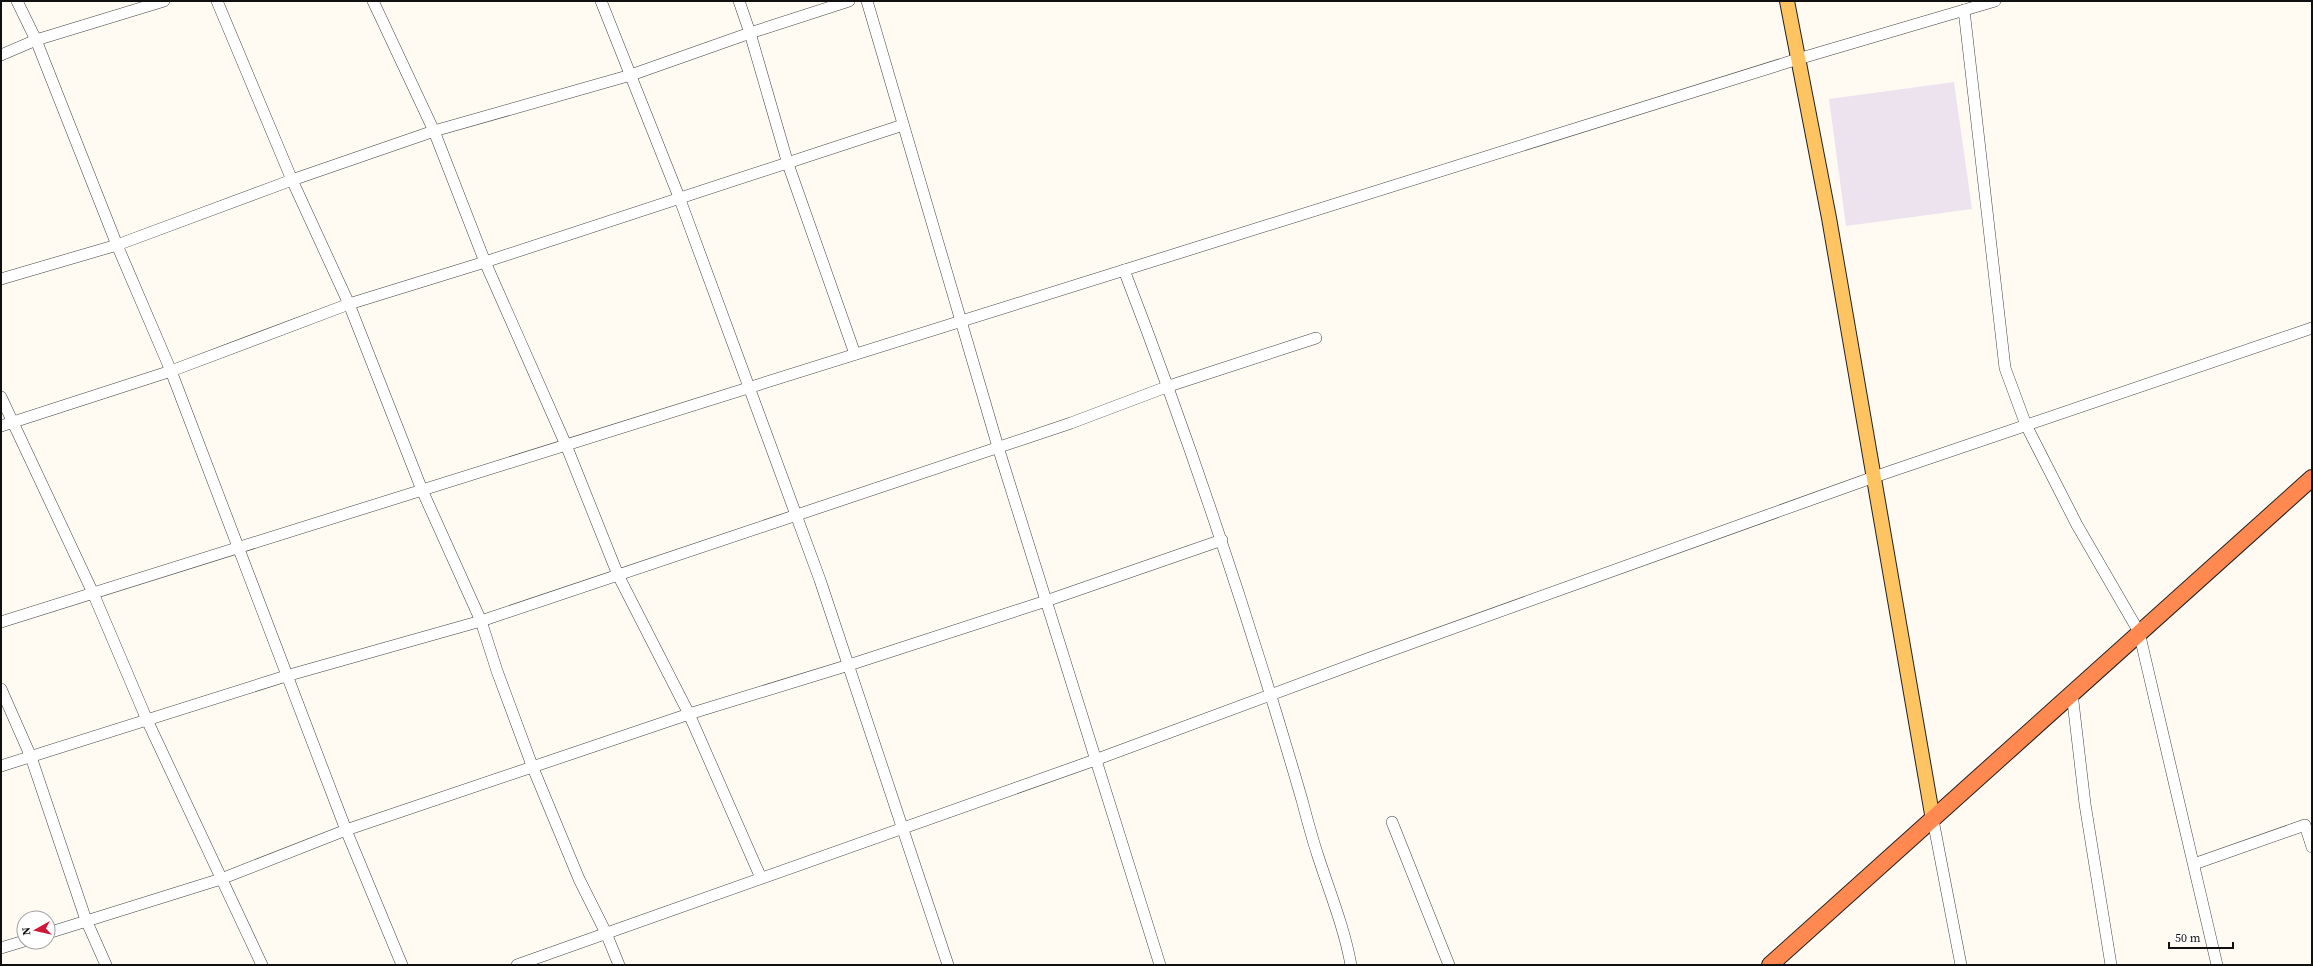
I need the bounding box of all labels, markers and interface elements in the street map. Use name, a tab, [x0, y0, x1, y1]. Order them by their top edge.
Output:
north arrow	[16, 910, 56, 950]
scale bar	[2169, 924, 2233, 950]
text: N	[19, 926, 35, 936]
text: 50 m	[2175, 930, 2201, 946]

